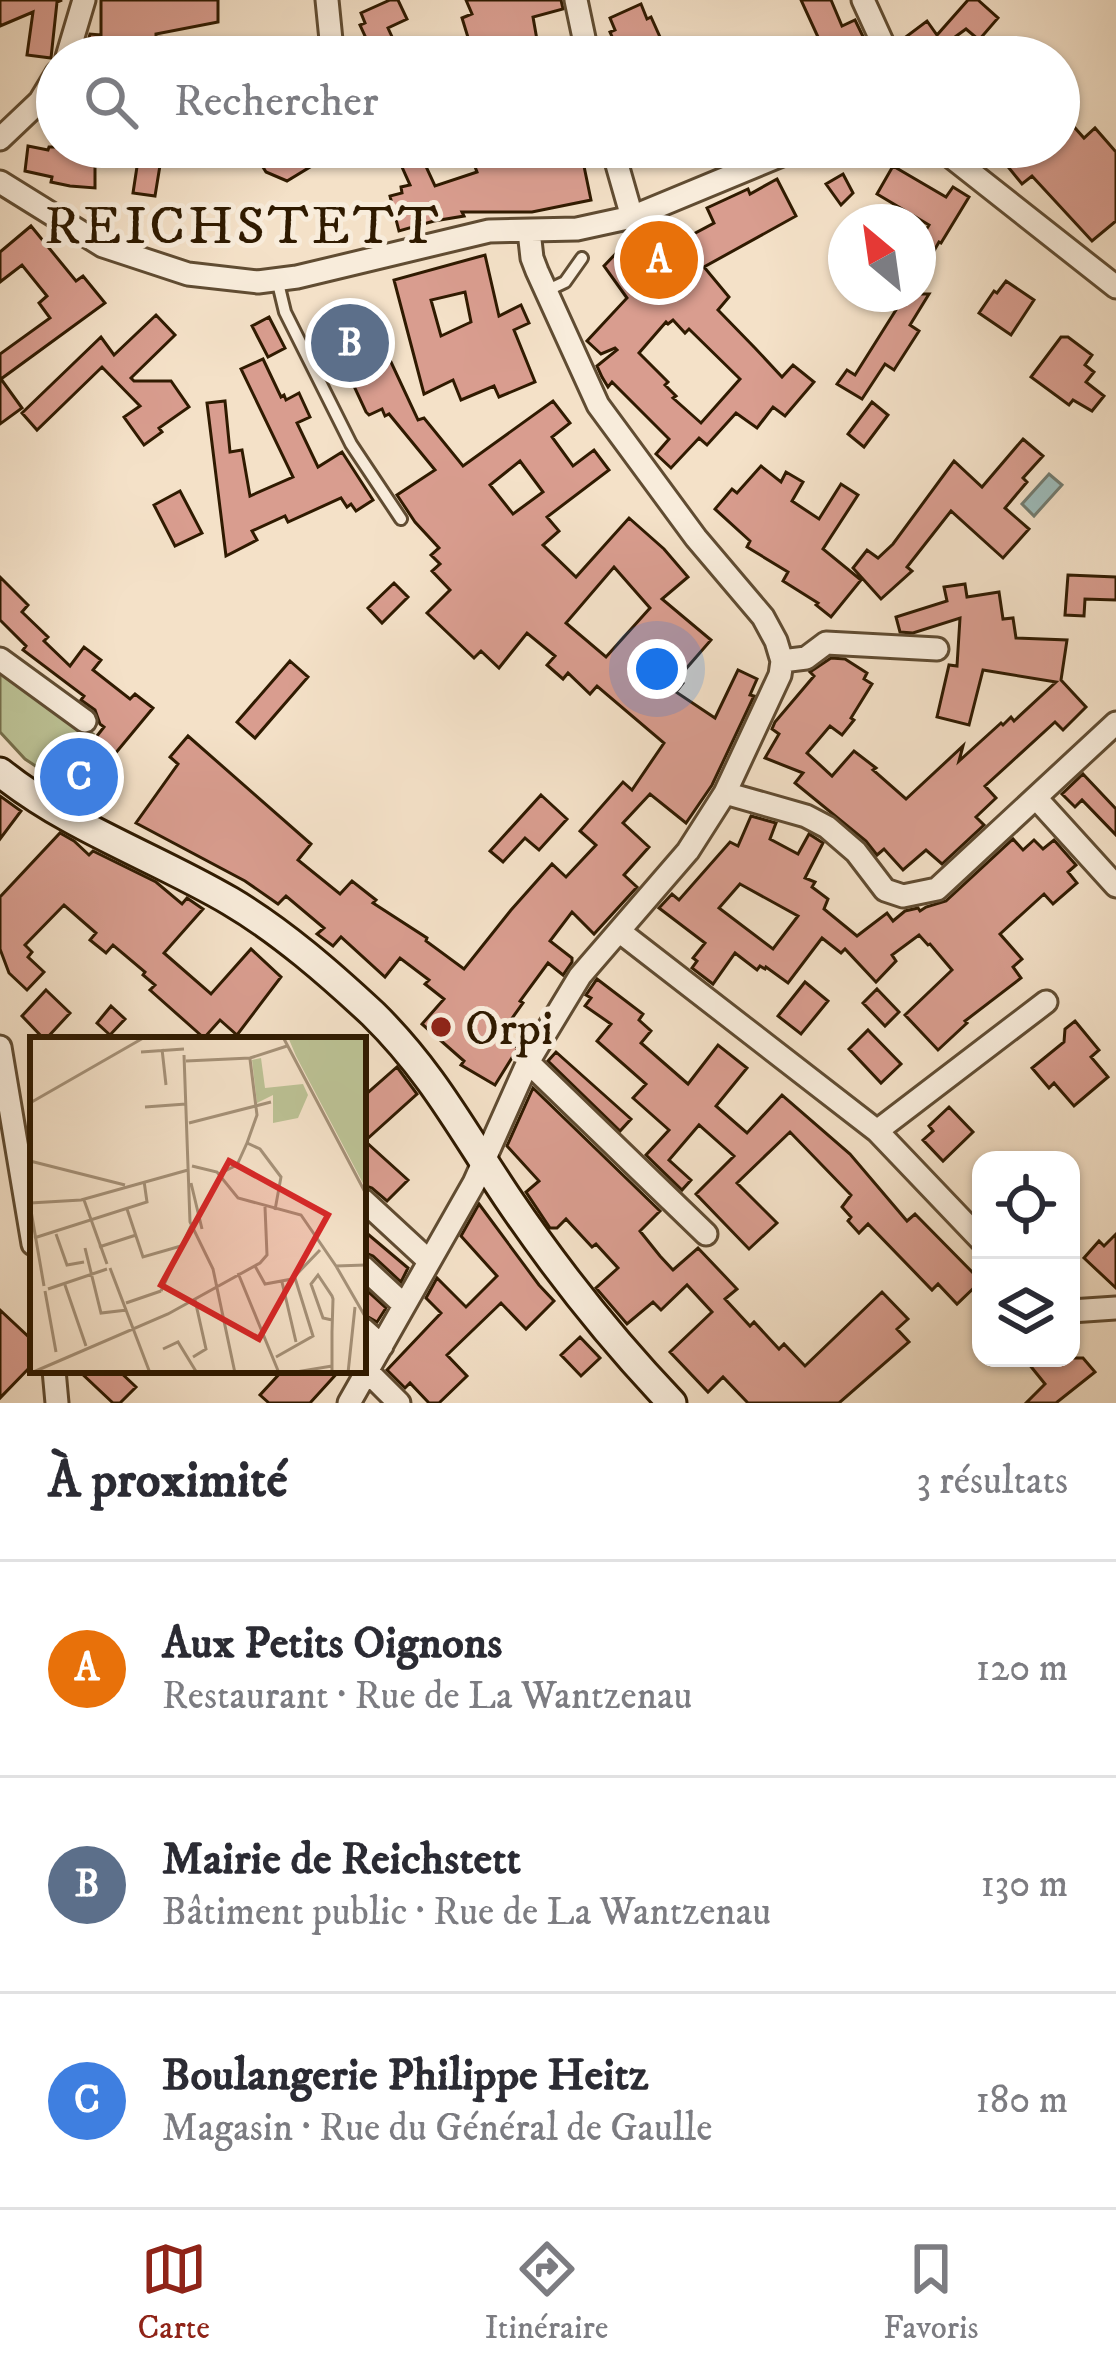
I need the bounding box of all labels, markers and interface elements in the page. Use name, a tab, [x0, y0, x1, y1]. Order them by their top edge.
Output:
search box	[36, 36, 1080, 168]
icon: search	[78, 69, 144, 135]
text: Rechercher	[174, 74, 379, 130]
district label: REICHSTETT	[44, 194, 442, 261]
north arrow	[828, 204, 936, 312]
pin: A	[620, 215, 698, 305]
pin: B	[311, 298, 389, 388]
your location	[627, 639, 687, 699]
pin: C	[40, 732, 118, 822]
place label: Orpi	[465, 1000, 553, 1060]
marker: Orpi	[428, 1014, 454, 1040]
inset map	[30, 1037, 366, 1373]
map controls	[972, 1151, 1080, 1367]
button: locate	[972, 1151, 1080, 1259]
button: layers	[972, 1259, 1080, 1367]
text: À proximité	[48, 1449, 288, 1513]
text: 3 résultats	[916, 1457, 1068, 1506]
text: Aux Petits Oignons	[162, 1616, 502, 1672]
text: A	[75, 1644, 99, 1693]
text: 120 m	[976, 1644, 1068, 1693]
text: Restaurant · Rue de La Wantzenau	[162, 1672, 692, 1721]
text: Mairie de Reichstett	[162, 1832, 521, 1888]
text: B	[75, 1860, 99, 1909]
text: 130 m	[980, 1860, 1068, 1909]
text: Bâtiment public · Rue de La Wantzenau	[162, 1888, 771, 1937]
text: Boulangerie Philippe Heitz	[162, 2048, 648, 2104]
text: C	[74, 2076, 100, 2125]
text: 180 m	[976, 2076, 1068, 2125]
text: Magasin · Rue du Général de Gaulle	[162, 2104, 712, 2153]
tab: Carte	[137, 2236, 210, 2349]
tab: Itinéraire	[485, 2236, 608, 2349]
tab: Favoris	[883, 2236, 979, 2349]

